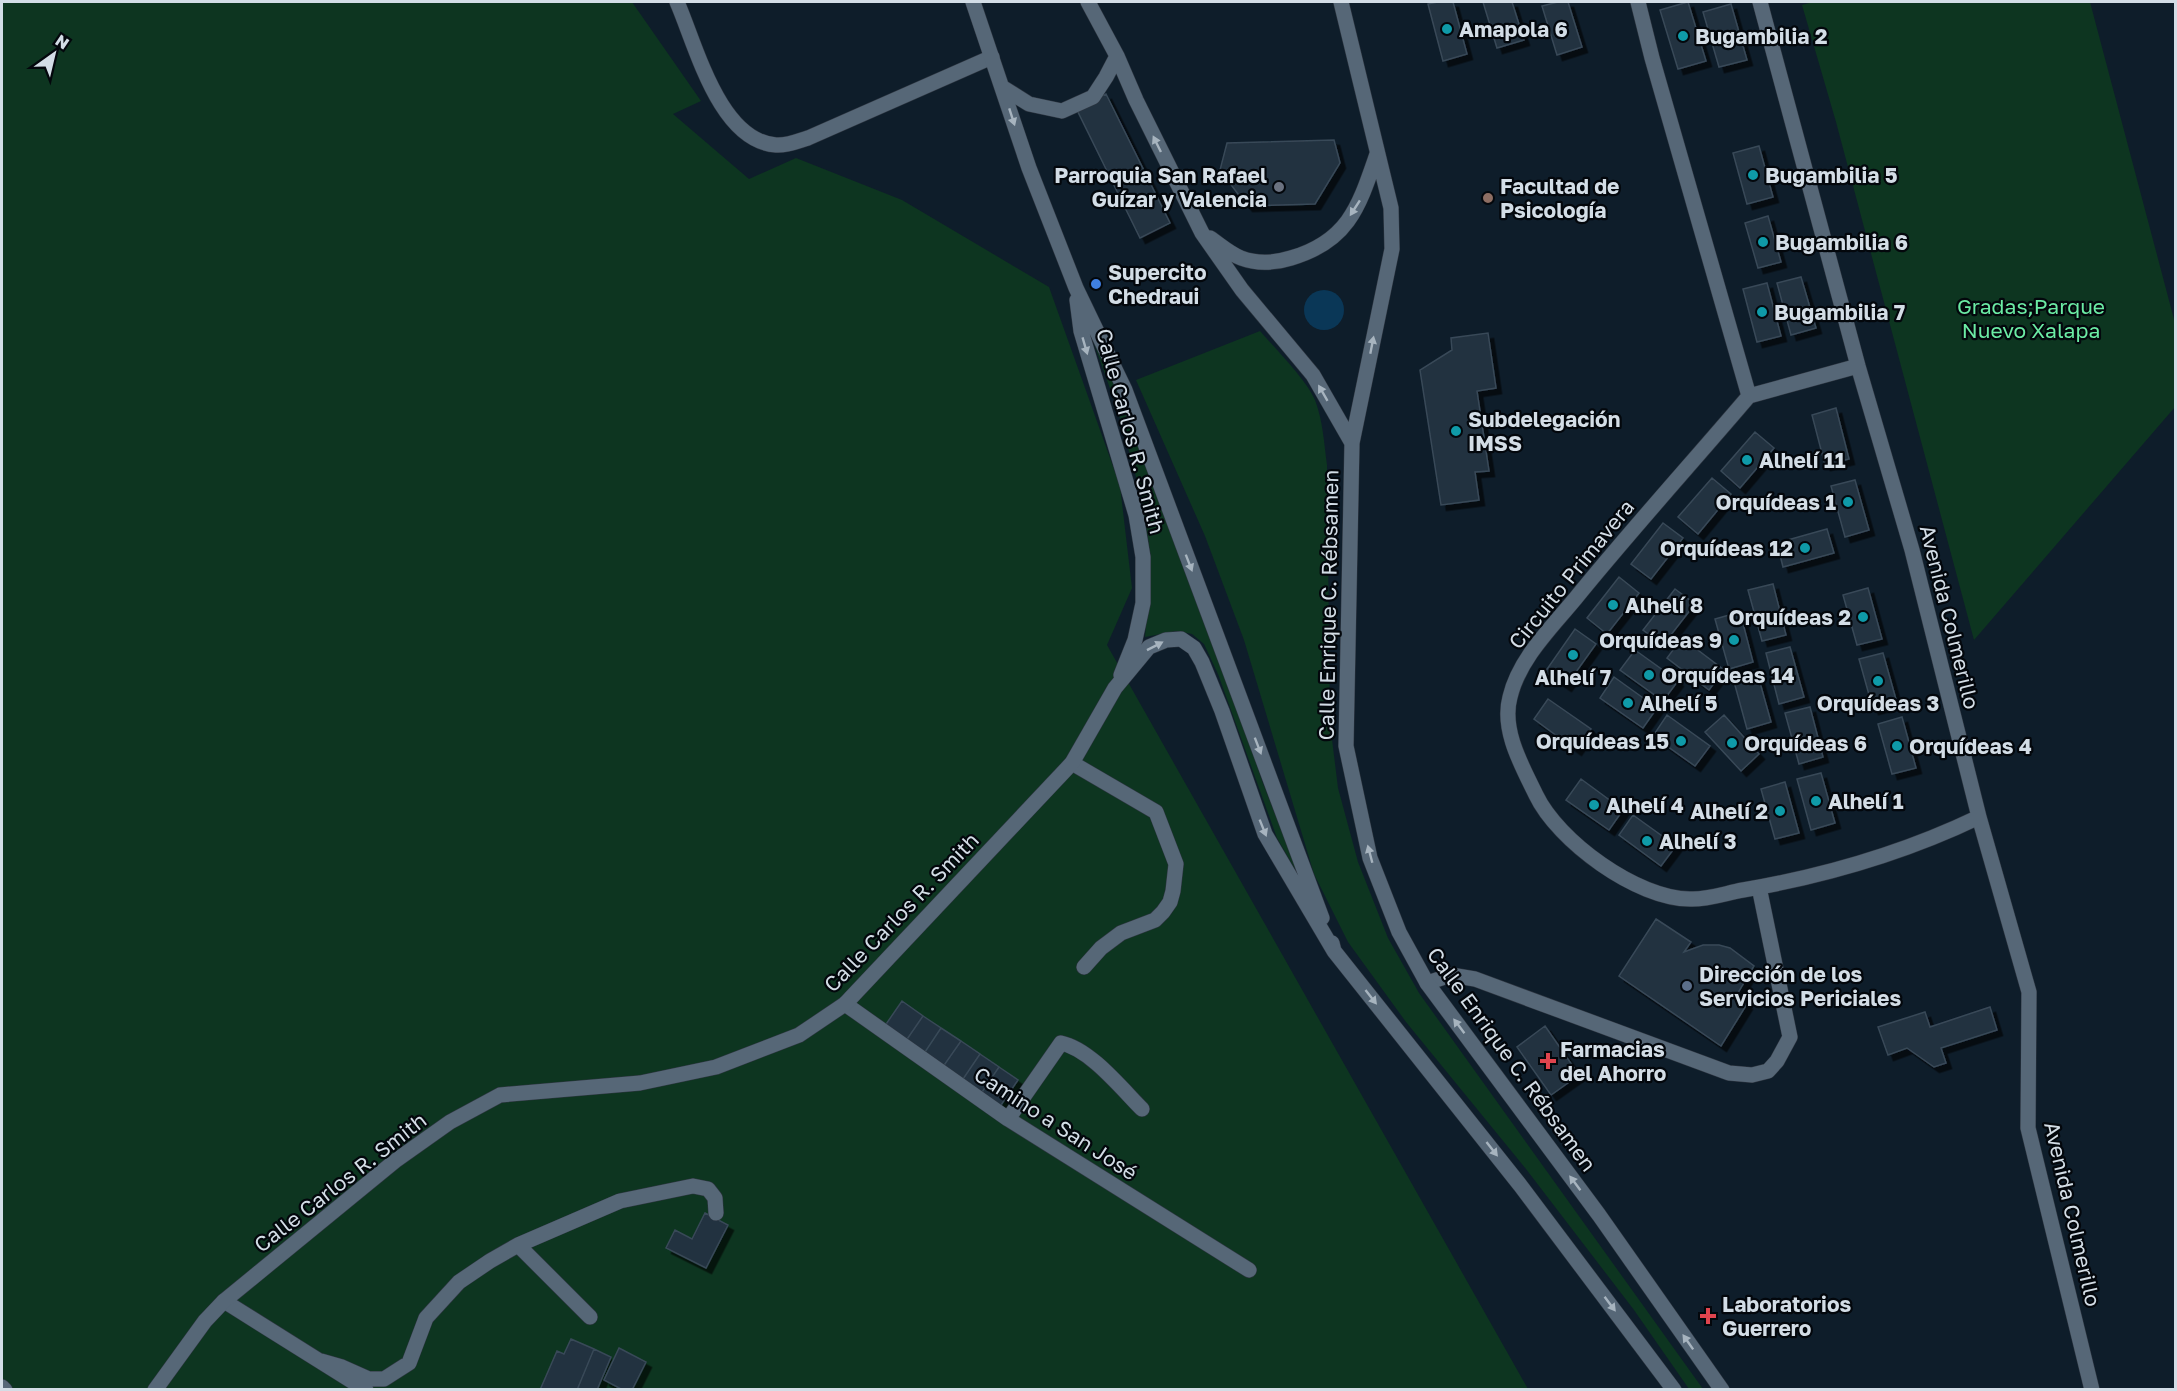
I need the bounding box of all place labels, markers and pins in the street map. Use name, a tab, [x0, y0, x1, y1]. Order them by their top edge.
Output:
place label: Amapola 6	[1459, 16, 1568, 42]
marker: Amapola 6	[1440, 22, 1454, 36]
place label: Bugambilia 2	[1695, 23, 1828, 49]
marker: Bugambilia 2	[1676, 29, 1690, 43]
place label: Parroquia San Rafael Guízar y Valencia	[1054, 162, 1267, 212]
place label: Bugambilia 5	[1765, 162, 1898, 188]
marker: Bugambilia 5	[1746, 168, 1760, 182]
place label: Facultad de Psicología	[1500, 173, 1620, 223]
marker: Parroquia San Rafael Guízar y Valencia	[1272, 180, 1286, 194]
marker: Facultad de Psicología	[1481, 191, 1495, 205]
place label: Bugambilia 6	[1775, 229, 1908, 255]
marker: Bugambilia 6	[1756, 235, 1770, 249]
place label: Supercito Chedraui	[1108, 259, 1207, 309]
marker: Supercito Chedraui	[1089, 277, 1103, 291]
place label: Bugambilia 7	[1774, 299, 1905, 325]
marker: Bugambilia 7	[1755, 305, 1769, 319]
place label: Subdelegación IMSS	[1468, 406, 1620, 456]
marker: Subdelegación IMSS	[1449, 424, 1463, 438]
place label: Alhelí 11	[1759, 447, 1846, 473]
marker: Alhelí 11	[1740, 453, 1754, 467]
place label: Orquídeas 1	[1715, 489, 1836, 515]
marker: Orquídeas 1	[1841, 495, 1855, 509]
place label: Orquídeas 12	[1660, 535, 1793, 561]
marker: Orquídeas 12	[1798, 541, 1812, 555]
place label: Alhelí 8	[1625, 592, 1703, 618]
marker: Alhelí 8	[1606, 598, 1620, 612]
place label: Orquídeas 2	[1728, 604, 1851, 630]
marker: Orquídeas 2	[1856, 610, 1870, 624]
place label: Orquídeas 9	[1599, 627, 1722, 653]
marker: Orquídeas 9	[1727, 633, 1741, 647]
marker: Alhelí 7	[1566, 648, 1580, 662]
place label: Orquídeas 14	[1661, 662, 1795, 688]
place label: Alhelí 7	[1535, 664, 1611, 690]
marker: Orquídeas 14	[1642, 668, 1656, 682]
marker: Orquídeas 3	[1871, 674, 1885, 688]
place label: Alhelí 5	[1640, 690, 1718, 716]
place label: Orquídeas 3	[1817, 690, 1939, 716]
marker: Alhelí 5	[1621, 696, 1635, 710]
place label: Orquídeas 15	[1536, 728, 1669, 754]
place label: Orquídeas 6	[1744, 730, 1867, 756]
place label: Orquídeas 4	[1909, 733, 2032, 759]
marker: Orquídeas 15	[1674, 734, 1688, 748]
marker: Orquídeas 6	[1725, 736, 1739, 750]
marker: Orquídeas 4	[1890, 739, 1904, 753]
place label: Alhelí 1	[1828, 788, 1904, 814]
place label: Alhelí 4	[1606, 792, 1684, 818]
marker: Alhelí 1	[1809, 794, 1823, 808]
marker: Alhelí 4	[1587, 798, 1601, 812]
place label: Alhelí 2	[1690, 798, 1768, 824]
marker: Alhelí 2	[1773, 804, 1787, 818]
place label: Alhelí 3	[1659, 828, 1737, 854]
marker: Alhelí 3	[1640, 834, 1654, 848]
place label: Dirección de los Servicios Periciales	[1699, 961, 1902, 1011]
marker: Dirección de los Servicios Periciales	[1680, 979, 1694, 993]
place label: Farmacias del Ahorro	[1560, 1036, 1666, 1086]
marker: Farmacias del Ahorro	[1541, 1054, 1555, 1068]
place label: Laboratorios Guerrero	[1722, 1291, 1851, 1341]
marker: Laboratorios Guerrero	[1699, 1307, 1717, 1325]

